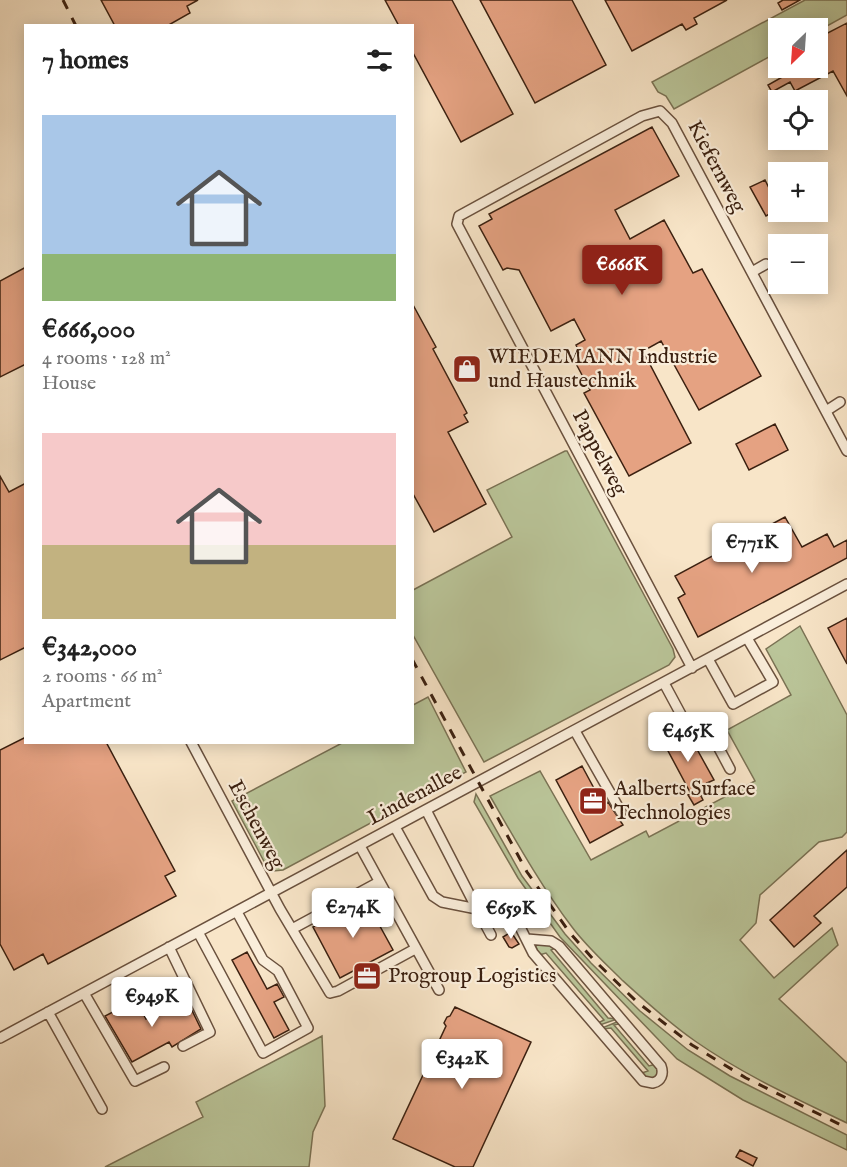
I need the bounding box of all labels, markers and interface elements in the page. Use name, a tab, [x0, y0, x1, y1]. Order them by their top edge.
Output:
north arrow	[768, 18, 828, 78]
map controls	[768, 18, 828, 294]
text: 7 homes	[42, 44, 129, 77]
icon: filters	[363, 44, 396, 77]
button: locate	[768, 90, 828, 150]
street label: Kiefernweg	[680, 116, 752, 218]
icon: home	[165, 154, 273, 262]
button: +	[768, 162, 828, 222]
button: −	[768, 234, 828, 294]
pin: €666K	[580, 245, 664, 296]
text: €666K	[596, 252, 648, 277]
text: €666,000	[42, 313, 135, 346]
place label: WIEDEMANN Industrie und Haustechnik	[488, 344, 718, 395]
text: 4 rooms · 128 m²	[42, 346, 171, 371]
shop icon: WIEDEMANN Industrie und Haustechnik	[451, 353, 483, 385]
text: House	[42, 371, 96, 396]
street label: Pappelweg	[565, 405, 633, 501]
icon: home	[165, 472, 273, 580]
pin: €771K	[710, 523, 794, 574]
text: €771K	[726, 530, 778, 555]
text: €342,000	[42, 631, 137, 664]
text: 2 rooms · 66 m²	[42, 664, 163, 689]
text: Apartment	[42, 689, 131, 714]
pin: €465K	[646, 712, 730, 763]
text: €465K	[662, 719, 714, 744]
street label: Lindenallee	[363, 760, 467, 832]
street label: Eschenweg	[221, 776, 291, 875]
place label: Aalberts Surface Technologies	[613, 776, 756, 827]
office icon: Aalberts Surface Technologies	[577, 785, 609, 817]
pin: €274K	[311, 888, 395, 939]
pin: €659K	[469, 889, 553, 940]
text: €274K	[326, 895, 380, 920]
text: €659K	[486, 896, 536, 921]
office icon: Progroup Logistics	[351, 960, 383, 992]
place label: Progroup Logistics	[388, 963, 556, 990]
pin: €949K	[110, 977, 194, 1028]
text: €949K	[125, 984, 179, 1009]
pin: €342K	[420, 1039, 504, 1090]
text: €342K	[436, 1046, 488, 1071]

